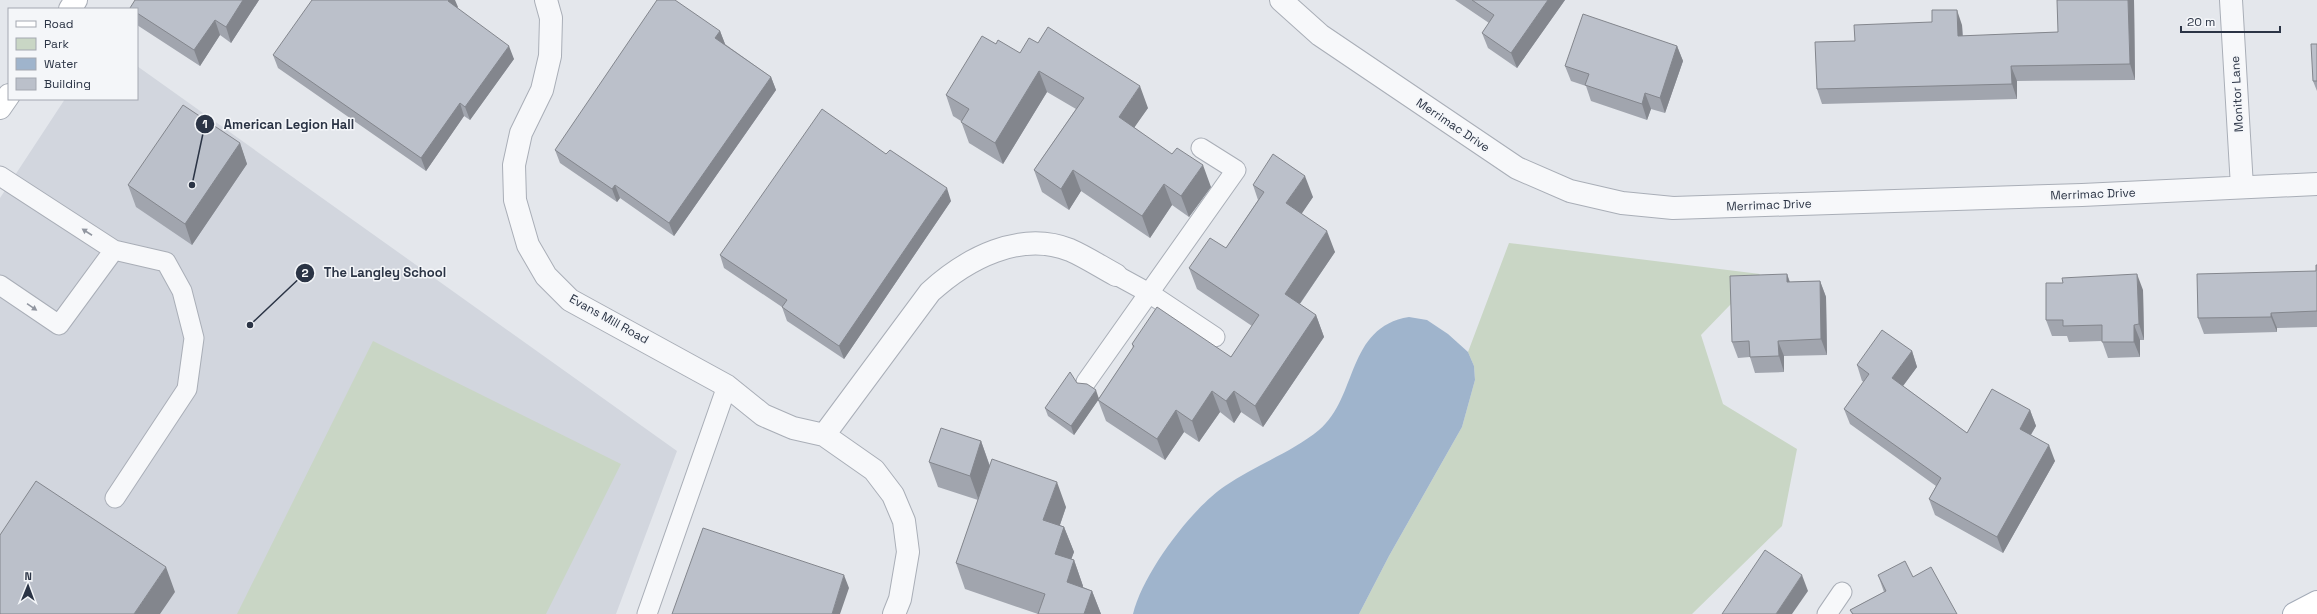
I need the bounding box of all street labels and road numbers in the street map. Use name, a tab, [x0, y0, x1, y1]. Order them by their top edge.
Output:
street label: Monitor Lane	[2227, 55, 2247, 133]
street label: Merrimac Drive	[1413, 94, 1493, 156]
street label: Merrimac Drive	[2050, 185, 2136, 203]
street label: Merrimac Drive	[1726, 196, 1812, 214]
street label: Evans Mill Road	[566, 291, 652, 347]

